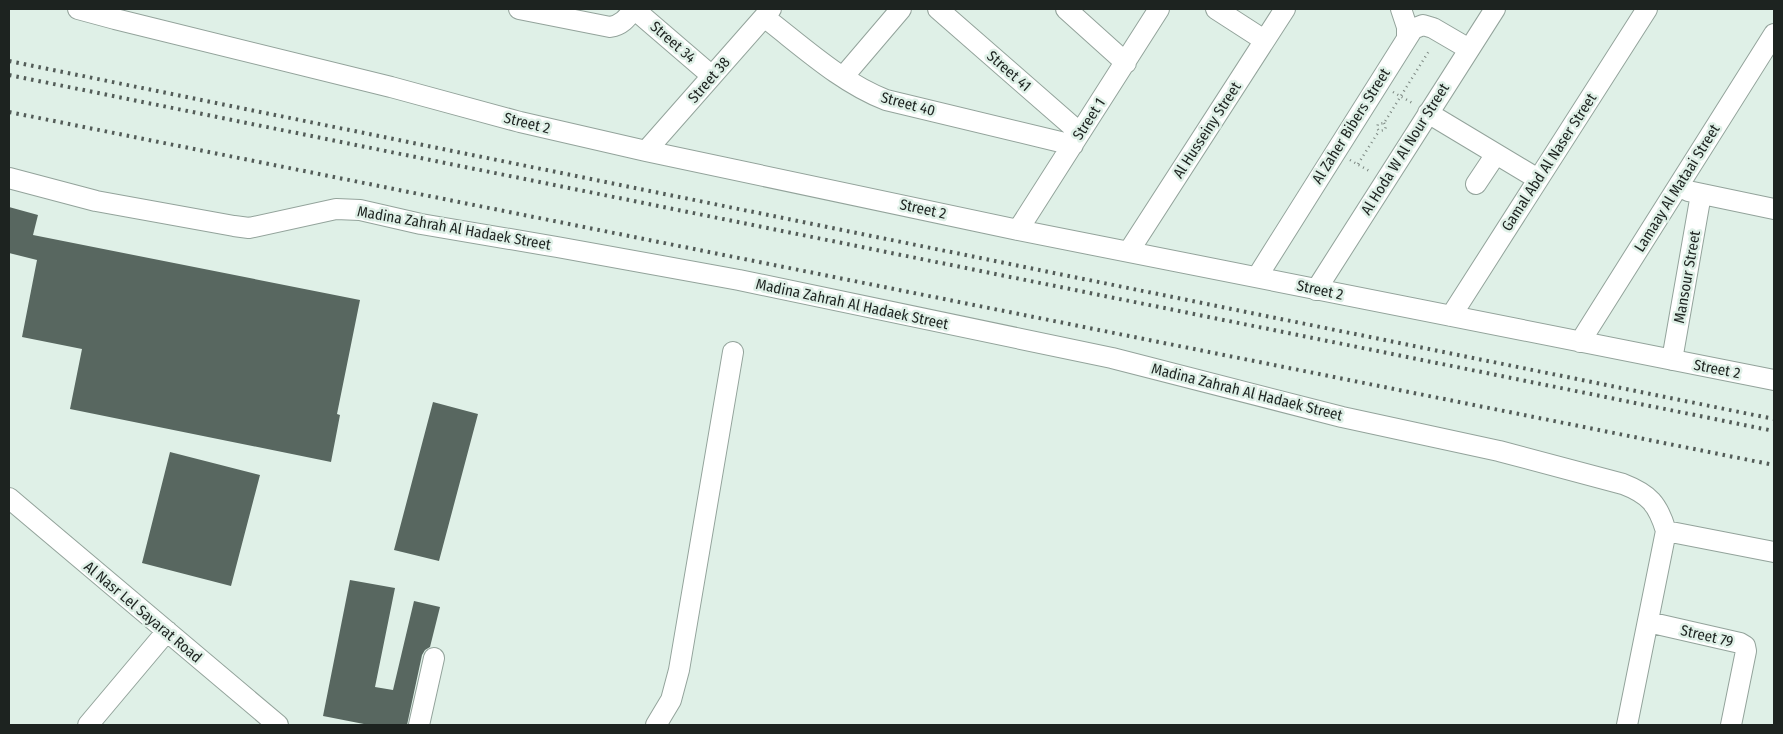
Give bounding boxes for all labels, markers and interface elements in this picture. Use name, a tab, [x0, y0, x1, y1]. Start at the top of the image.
street label: Street 34	[647, 17, 699, 67]
street label: Street 41	[983, 47, 1035, 95]
street label: Street 38	[684, 53, 734, 107]
street label: Al Zaher Bibers Street	[1308, 65, 1394, 187]
street label: Al Husseiny Street	[1169, 78, 1245, 181]
street label: Al Hoda W Al Nour Street	[1357, 80, 1453, 218]
street label: Street 40	[879, 88, 937, 120]
street label: Gamal Abd Al Naser Street	[1498, 90, 1600, 234]
street label: Street 1	[1069, 95, 1109, 143]
street label: Street 2	[502, 109, 552, 138]
street label: Lamaay Al Mataai Street	[1630, 121, 1724, 255]
street label: Street 2	[898, 195, 948, 223]
street label: Madina Zahrah Al Hadaek Street	[356, 202, 552, 254]
street label: Mansour Street	[1670, 229, 1704, 325]
street label: Madina Zahrah Al Hadaek Street	[754, 275, 950, 333]
street label: Street 2	[1295, 276, 1345, 304]
street label: Street 2	[1692, 356, 1742, 382]
street label: Madina Zahrah Al Hadaek Street	[1150, 360, 1344, 424]
street label: Al Nasr Lel Sayarat Road	[80, 557, 206, 667]
street label: Street 79	[1679, 621, 1735, 651]

